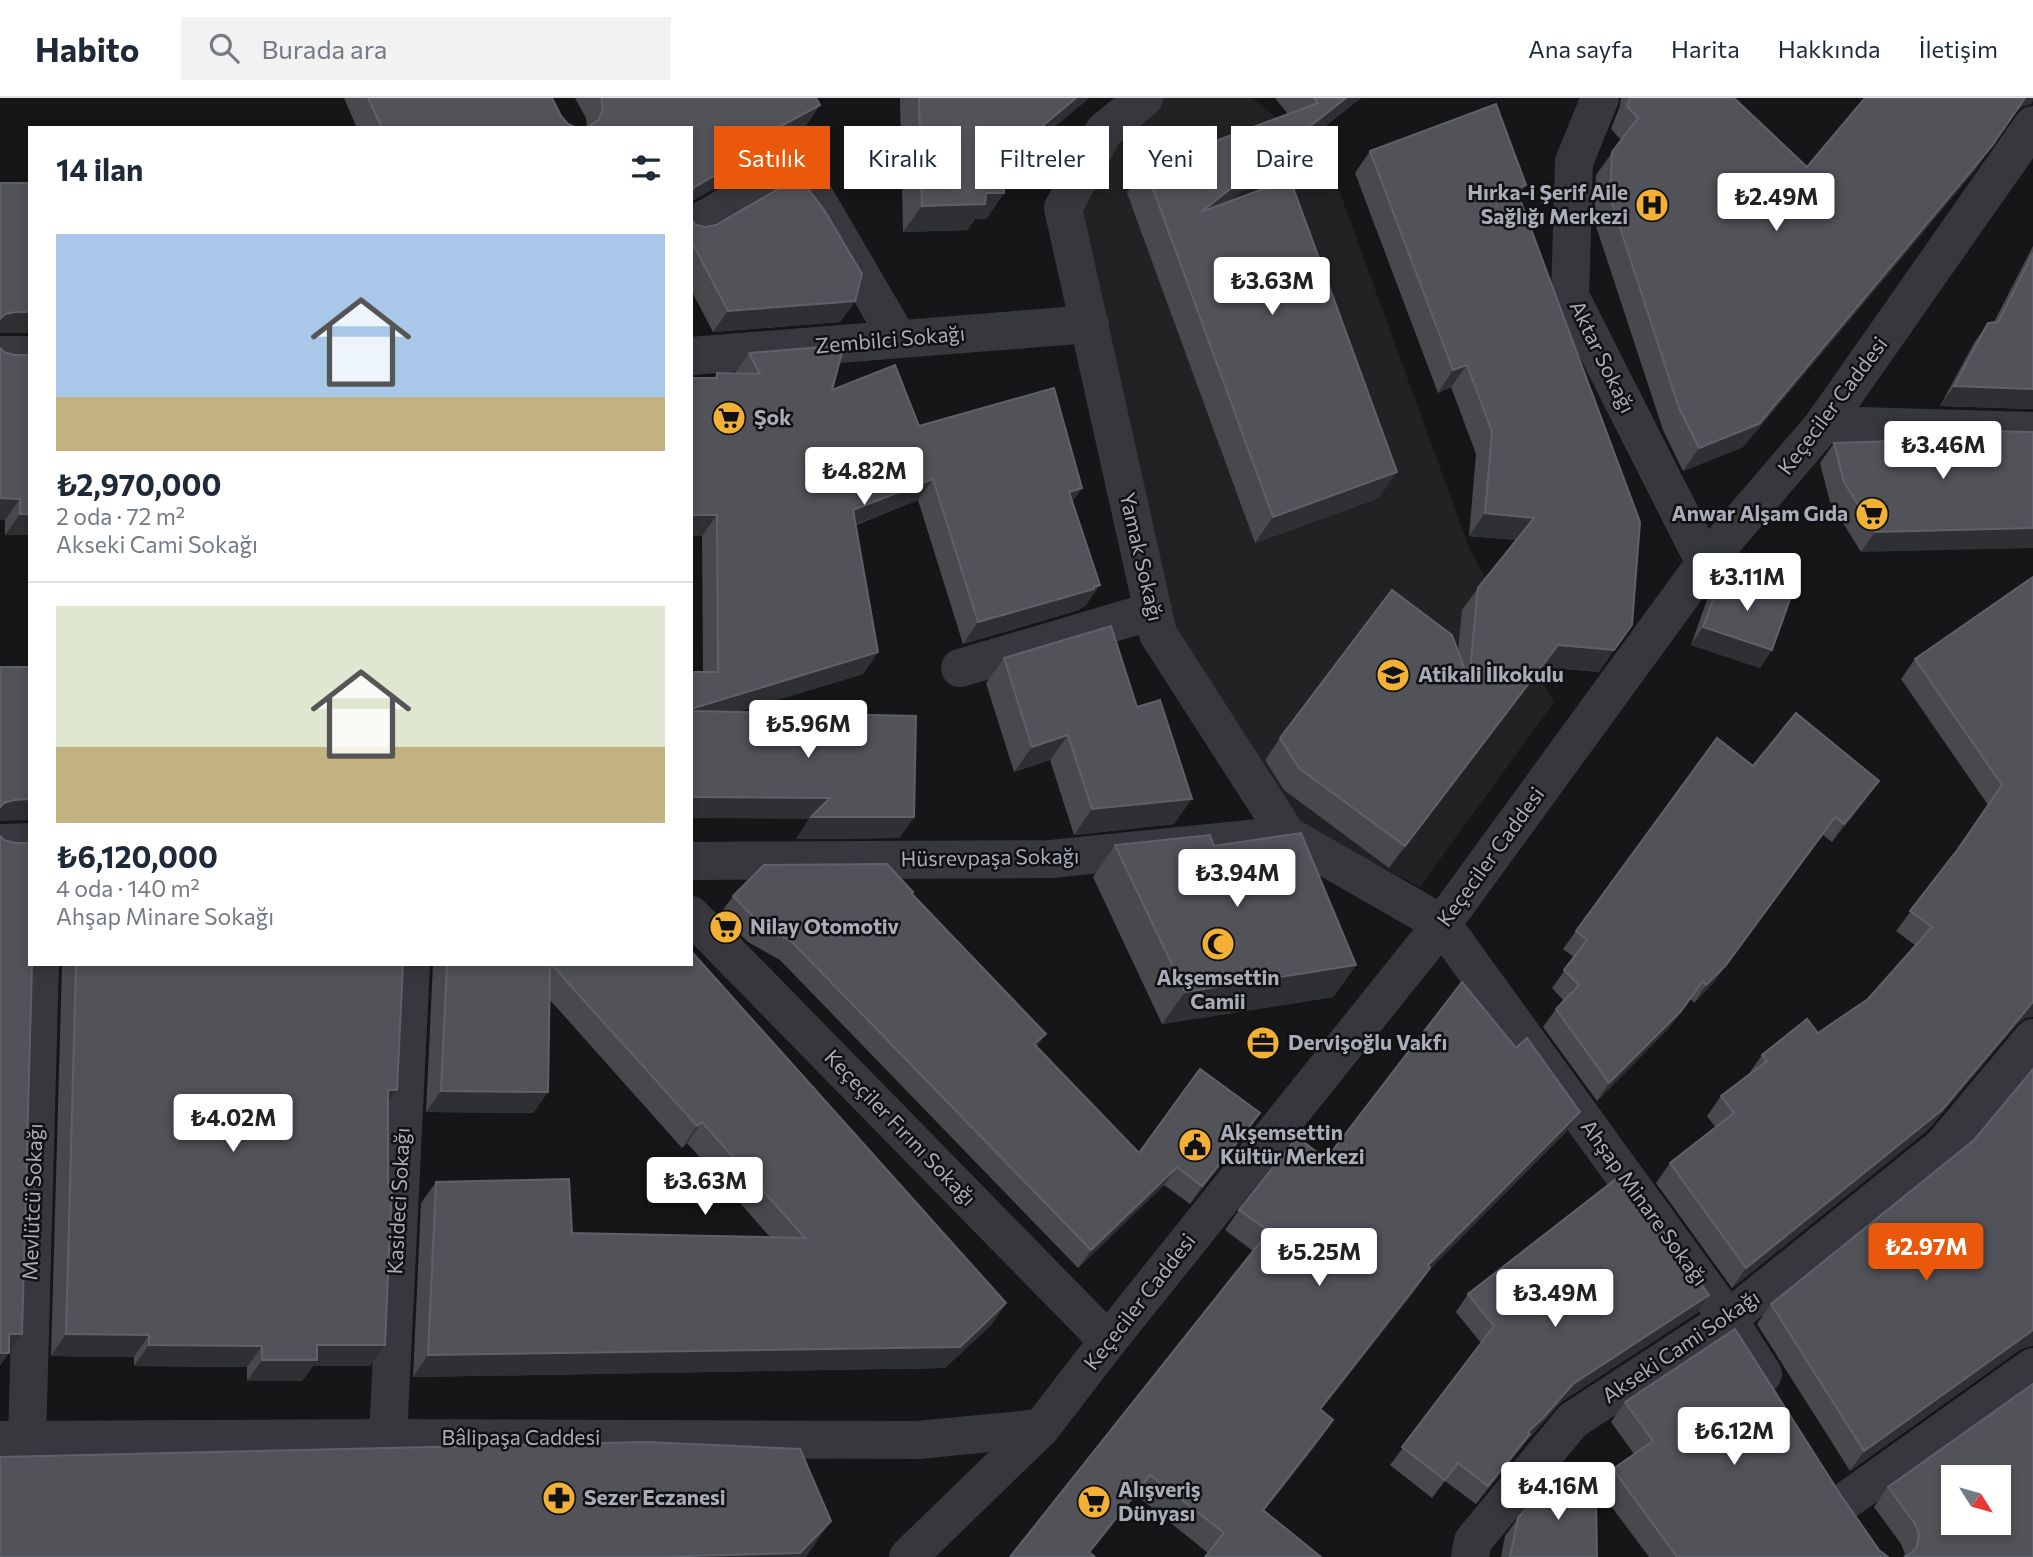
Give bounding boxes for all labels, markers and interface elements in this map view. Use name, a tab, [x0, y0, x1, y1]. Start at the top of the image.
search box	[181, 17, 671, 80]
text: Habito	[35, 28, 139, 69]
icon: search	[205, 29, 243, 67]
text: Burada ara	[261, 33, 387, 64]
text: Ana sayfa	[1528, 34, 1633, 63]
text: Harita	[1671, 34, 1740, 63]
text: Hakkında	[1778, 34, 1881, 63]
text: İletişim	[1919, 34, 1998, 63]
chip: Satılık	[714, 126, 830, 189]
chip: Kiralık	[844, 126, 961, 189]
chip: Filtreler	[975, 126, 1109, 189]
chip: Yeni	[1123, 126, 1217, 189]
chip: Daire	[1231, 126, 1338, 189]
icon: filters	[627, 149, 665, 187]
text: 14 ilan	[56, 150, 143, 187]
pin: ₺2.49M	[1719, 174, 1833, 233]
place label: Hırka-i Şerif Aile Sağlığı Merkezi	[1467, 179, 1628, 228]
text: ₺2.49M	[1733, 182, 1819, 210]
hospital icon: Hırka-i Şerif Aile Sağlığı Merkezi	[1633, 186, 1671, 224]
pin: ₺3.63M	[1215, 258, 1329, 317]
text: ₺3.63M	[1230, 266, 1314, 294]
icon: home	[298, 279, 424, 405]
street label: Aktar Sokağı	[1565, 296, 1641, 417]
street label: Zembilci Sokağı	[814, 319, 966, 358]
street label: Keçeciler Caddesi	[1772, 331, 1892, 479]
supermarket icon: Şok	[710, 399, 748, 437]
place label: Şok	[754, 404, 791, 429]
pin: ₺3.46M	[1886, 422, 2000, 481]
text: ₺3.46M	[1900, 430, 1986, 458]
pin: ₺4.82M	[807, 448, 921, 507]
text: ₺4.82M	[821, 456, 907, 484]
text: ₺2,970,000	[56, 465, 221, 502]
street label: Yamak Sokağı	[1116, 490, 1169, 623]
supermarket icon: Anwar Alşam Gıda	[1853, 495, 1891, 533]
place label: Anwar Alşam Gıda	[1672, 500, 1848, 525]
text: 2 oda · 72 m²	[56, 502, 185, 530]
text: Akseki Cami Sokağı	[56, 530, 258, 558]
pin: ₺3.11M	[1690, 554, 1804, 613]
text: ₺3.11M	[1709, 562, 1785, 590]
icon: home	[298, 651, 424, 777]
school or university icon: Atikali İlkokulu	[1374, 656, 1412, 694]
place label: Atikali İlkokulu	[1418, 661, 1564, 686]
pin: ₺5.96M	[751, 700, 865, 760]
text: ₺5.96M	[765, 709, 851, 737]
street label: Keçeciler Caddesi	[1431, 782, 1549, 931]
text: ₺6,120,000	[56, 837, 218, 874]
street label: Hüsrevpaşa Sokağı	[900, 842, 1079, 871]
pin: ₺3.94M	[1180, 850, 1294, 909]
text: ₺3.94M	[1194, 858, 1280, 886]
text: 4 oda · 140 m²	[56, 874, 200, 902]
text: Ahşap Minare Sokağı	[56, 902, 274, 930]
supermarket icon: Nilay Otomotiv	[707, 908, 745, 946]
place label: Nilay Otomotiv	[750, 913, 900, 938]
mosque icon: Akşemsettin Camii	[1199, 925, 1237, 963]
place label: Akşemsettin Camii	[1157, 964, 1279, 1013]
office icon: Dervişoğlu Vakfı	[1244, 1024, 1282, 1062]
place label: Dervişoğlu Vakfı	[1288, 1029, 1447, 1054]
street label: Keçeçiler Fırını Sokağı	[820, 1044, 982, 1210]
pin: ₺4.02M	[176, 1094, 290, 1154]
text: ₺4.02M	[190, 1103, 276, 1131]
street label: Ahşap Minare Sokağı	[1577, 1114, 1714, 1290]
place label: Akşemsettin Kültür Merkezi	[1220, 1119, 1365, 1168]
street label: Mevlütcü Sokağı	[16, 1123, 47, 1281]
public building icon: Akşemsettin Kültür Merkezi	[1176, 1126, 1214, 1164]
street label: Kasideci Sokağı	[381, 1127, 414, 1275]
pin: ₺3.63M	[648, 1158, 762, 1217]
text: ₺3.63M	[663, 1166, 747, 1194]
pin: ₺2.97M	[1869, 1224, 1983, 1283]
street label: Keçeciler Caddesi	[1078, 1228, 1200, 1374]
pin: ₺5.25M	[1262, 1228, 1376, 1288]
text: ₺2.97M	[1884, 1232, 1968, 1260]
text: ₺5.25M	[1277, 1237, 1361, 1265]
pin: ₺3.49M	[1498, 1270, 1612, 1329]
text: ₺3.49M	[1512, 1278, 1598, 1306]
street label: Akseki Cami Sokağı	[1597, 1284, 1764, 1408]
pin: ₺6.12M	[1677, 1408, 1791, 1467]
text: ₺6.12M	[1694, 1416, 1774, 1444]
street label: Bâlipaşa Caddesi	[442, 1424, 600, 1449]
pin: ₺4.16M	[1501, 1462, 1615, 1522]
north arrow	[1941, 1465, 2011, 1535]
map controls	[1941, 1465, 2011, 1535]
text: ₺4.16M	[1517, 1471, 1599, 1499]
place label: Alışveriş Dünyası	[1118, 1476, 1201, 1525]
pharmacy icon: Sezer Eczanesi	[540, 1479, 578, 1517]
supermarket icon: Alışveriş Dünyası	[1075, 1483, 1113, 1521]
place label: Sezer Eczanesi	[584, 1484, 726, 1509]

